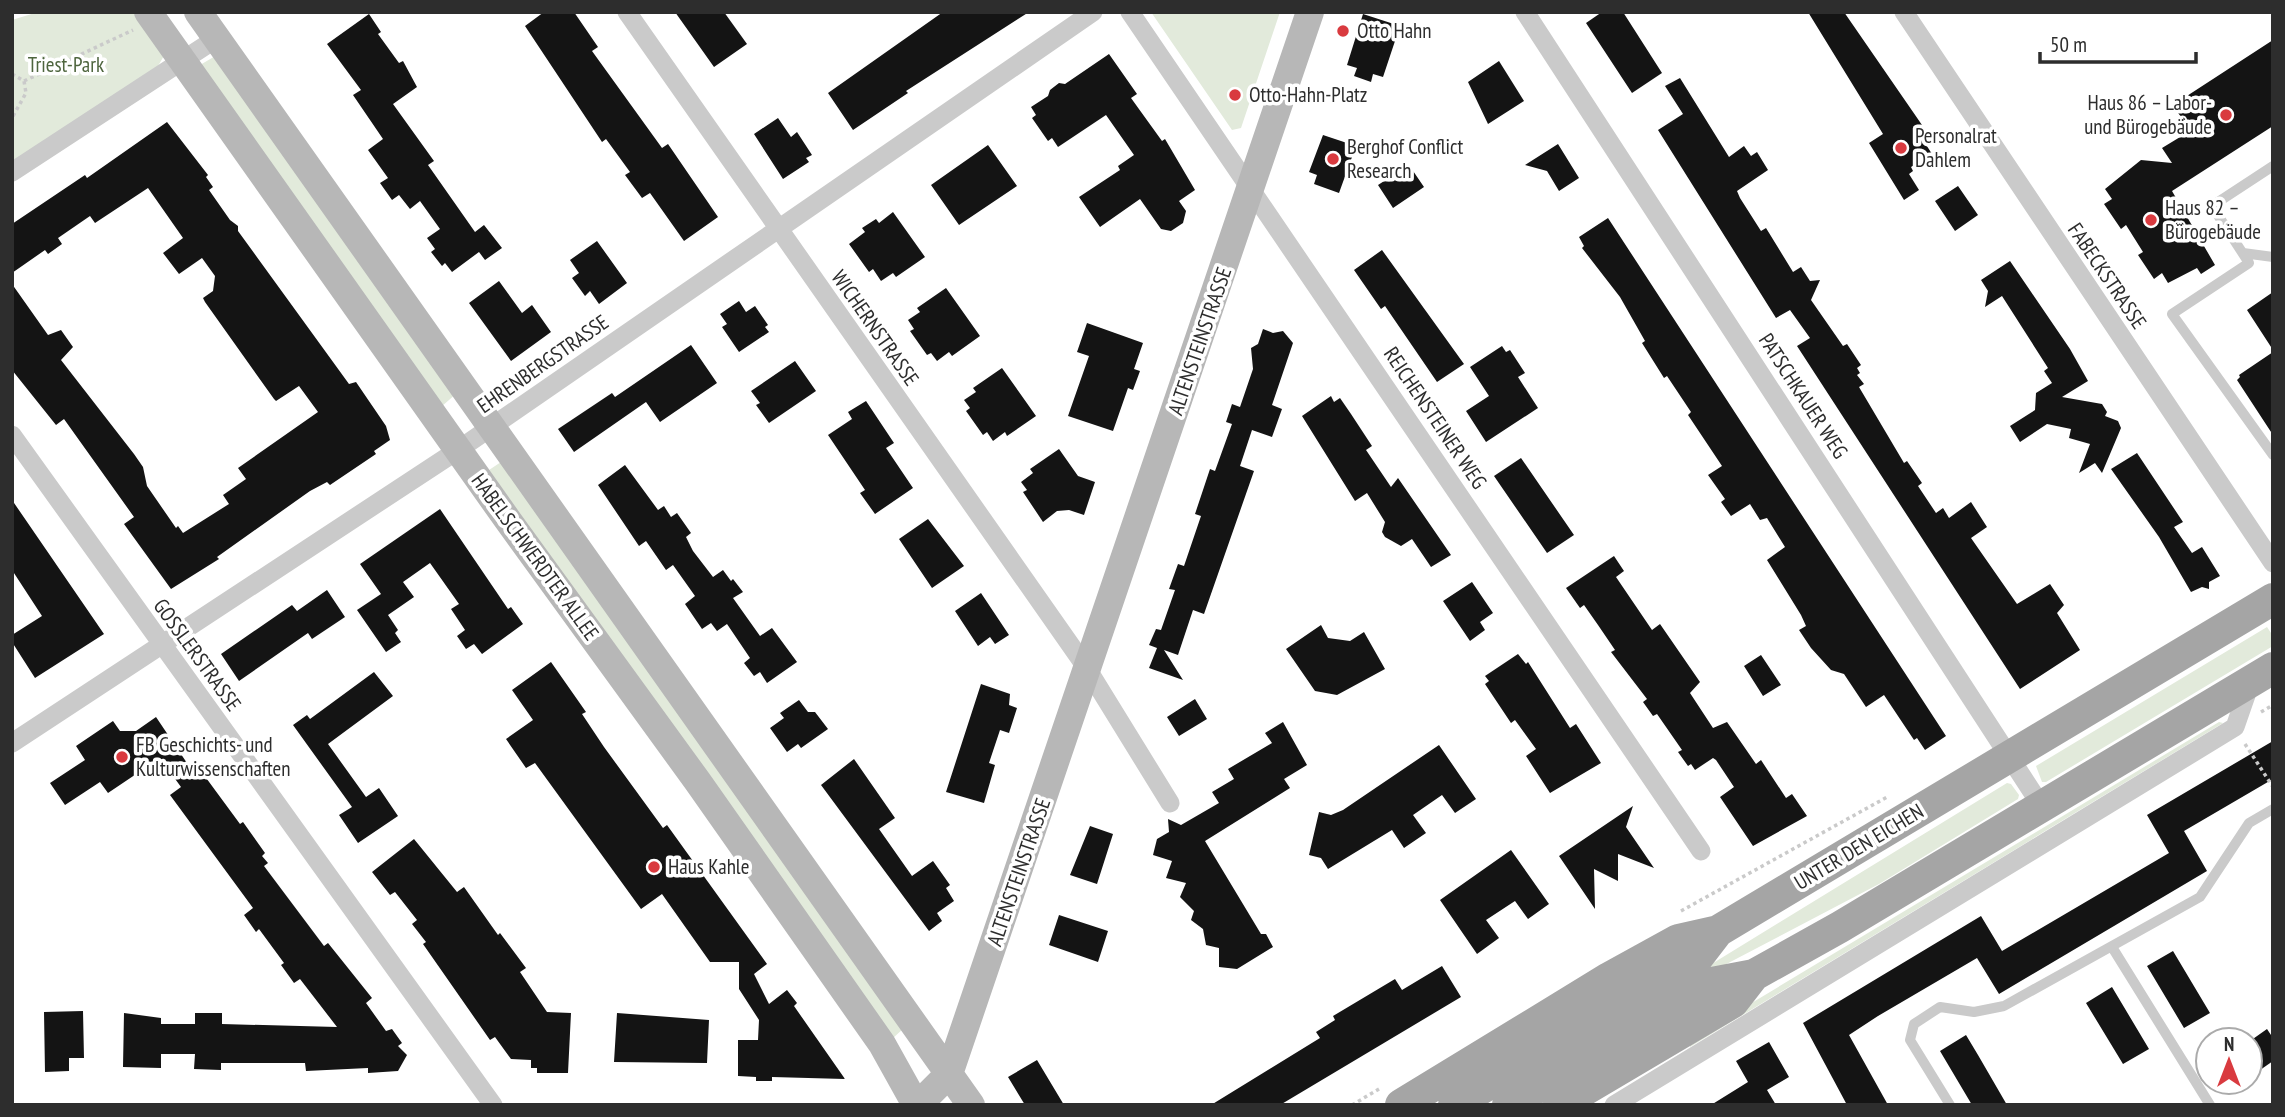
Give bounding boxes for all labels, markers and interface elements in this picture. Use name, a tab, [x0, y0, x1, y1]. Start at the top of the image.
place label: Otto Hahn	[1357, 17, 1432, 44]
scale bar	[2040, 21, 2196, 65]
marker: Otto Hahn	[1335, 23, 1351, 39]
text: 50 m	[2050, 31, 2087, 58]
park label: Triest-Park	[28, 51, 104, 78]
place label: Otto-Hahn-Platz	[1249, 81, 1367, 108]
marker: Otto-Hahn-Platz	[1227, 87, 1243, 103]
place label: Haus 86 – Labor- und Bürogebäude	[2084, 89, 2212, 140]
marker: Haus 86 – Labor- und Bürogebäude	[2218, 107, 2234, 123]
place label: Personalrat Dahlem	[1915, 122, 1997, 173]
place label: Berghof Conflict Research	[1347, 133, 1464, 184]
marker: Personalrat Dahlem	[1893, 140, 1909, 156]
marker: Berghof Conflict Research	[1325, 151, 1341, 167]
place label: Haus 82 – Bürogebäude	[2165, 194, 2261, 245]
marker: Haus 82 – Bürogebäude	[2143, 212, 2159, 228]
street label: FABECKSTRASSE	[2062, 217, 2153, 334]
street label: ALTENSTEINSTRASSE	[1162, 263, 1237, 418]
street label: WICHERNSTRASSE	[826, 265, 925, 391]
street label: EHRENBERGSTRASSE	[472, 308, 614, 419]
street label: PATSCHKAUER WEG	[1753, 328, 1854, 463]
street label: REICHENSTEINER WEG	[1378, 342, 1493, 494]
street label: HABELSCHWERDTER ALLEE	[466, 468, 605, 645]
street label: GOSSLERSTRASSE	[148, 593, 247, 716]
place label: FB Geschichts- und Kulturwissenschaften	[136, 731, 290, 782]
marker: FB Geschichts- und Kulturwissenschaften	[114, 749, 130, 765]
street label: ALTENSTEINSTRASSE	[981, 794, 1056, 949]
street label: UNTER DEN EICHEN	[1789, 797, 1928, 896]
place label: Haus Kahle	[668, 853, 749, 880]
marker: Haus Kahle	[646, 859, 662, 875]
north arrow	[2194, 1026, 2264, 1096]
text: N	[2224, 1032, 2234, 1056]

